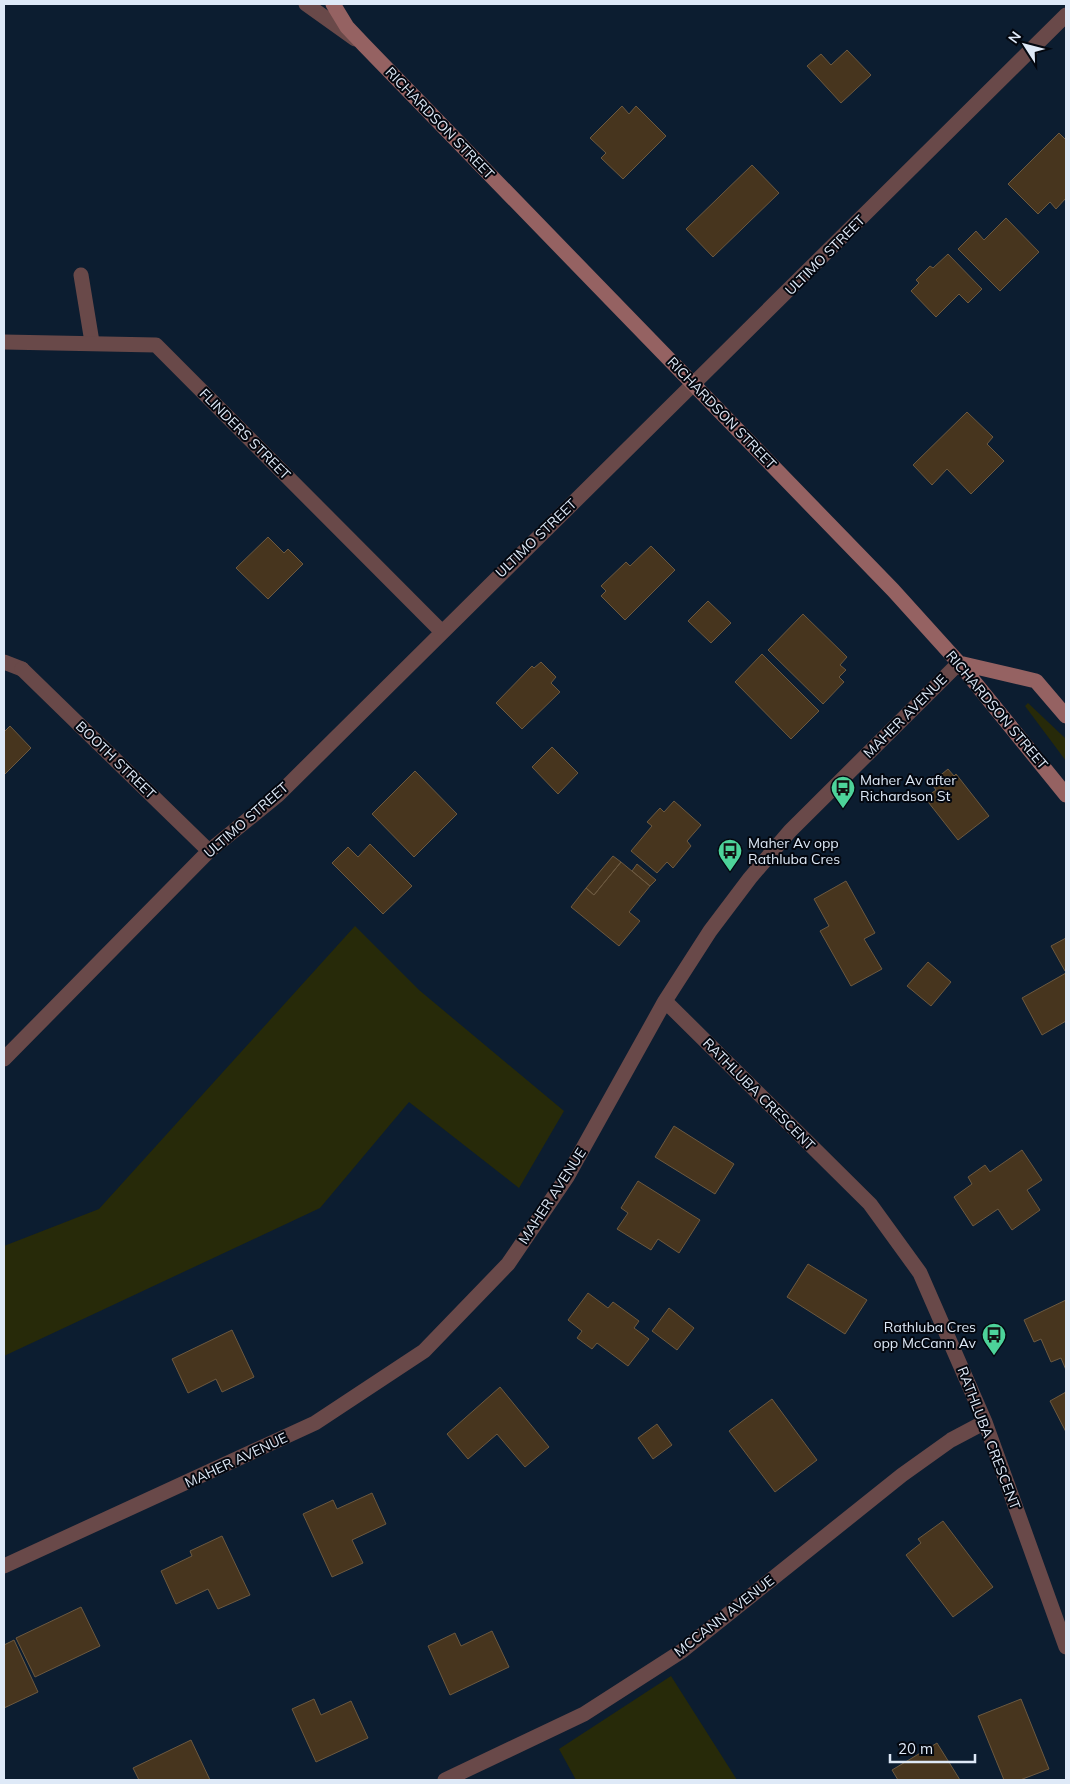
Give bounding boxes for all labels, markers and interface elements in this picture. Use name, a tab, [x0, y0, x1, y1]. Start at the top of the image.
north arrow	[1000, 20, 1050, 70]
text: N	[1004, 28, 1025, 47]
street label: RICHARDSON STREET	[382, 63, 499, 183]
street label: ULTIMO STREET	[781, 211, 869, 299]
street label: RICHARDSON STREET	[664, 353, 781, 473]
street label: FLINDERS STREET	[196, 385, 295, 484]
street label: ULTIMO STREET	[492, 494, 581, 581]
street label: RICHARDSON STREET	[942, 647, 1052, 773]
street label: MAHER AVENUE	[859, 670, 951, 762]
street label: BOOTH STREET	[72, 717, 160, 803]
place label: Maher Av after Richardson St	[860, 771, 957, 805]
bus stop icon: Maher Av after Richardson St	[830, 775, 856, 809]
street label: ULTIMO STREET	[200, 778, 292, 862]
place label: Maher Av opp Rathluba Cres	[748, 834, 840, 868]
bus stop icon: Maher Av opp Rathluba Cres	[717, 838, 743, 872]
street label: RATHLUBA CRESCENT	[699, 1034, 819, 1154]
street label: MAHER AVENUE	[514, 1145, 590, 1247]
place label: Rathluba Cres opp McCann Av	[873, 1318, 977, 1352]
bus stop icon: Rathluba Cres opp McCann Av	[981, 1322, 1007, 1356]
street label: RATHLUBA CRESCENT	[953, 1364, 1025, 1512]
street label: MAHER AVENUE	[182, 1428, 290, 1492]
street label: MCCANN AVENUE	[670, 1571, 778, 1661]
scale bar	[890, 1732, 975, 1764]
text: 20 m	[898, 1739, 933, 1758]

